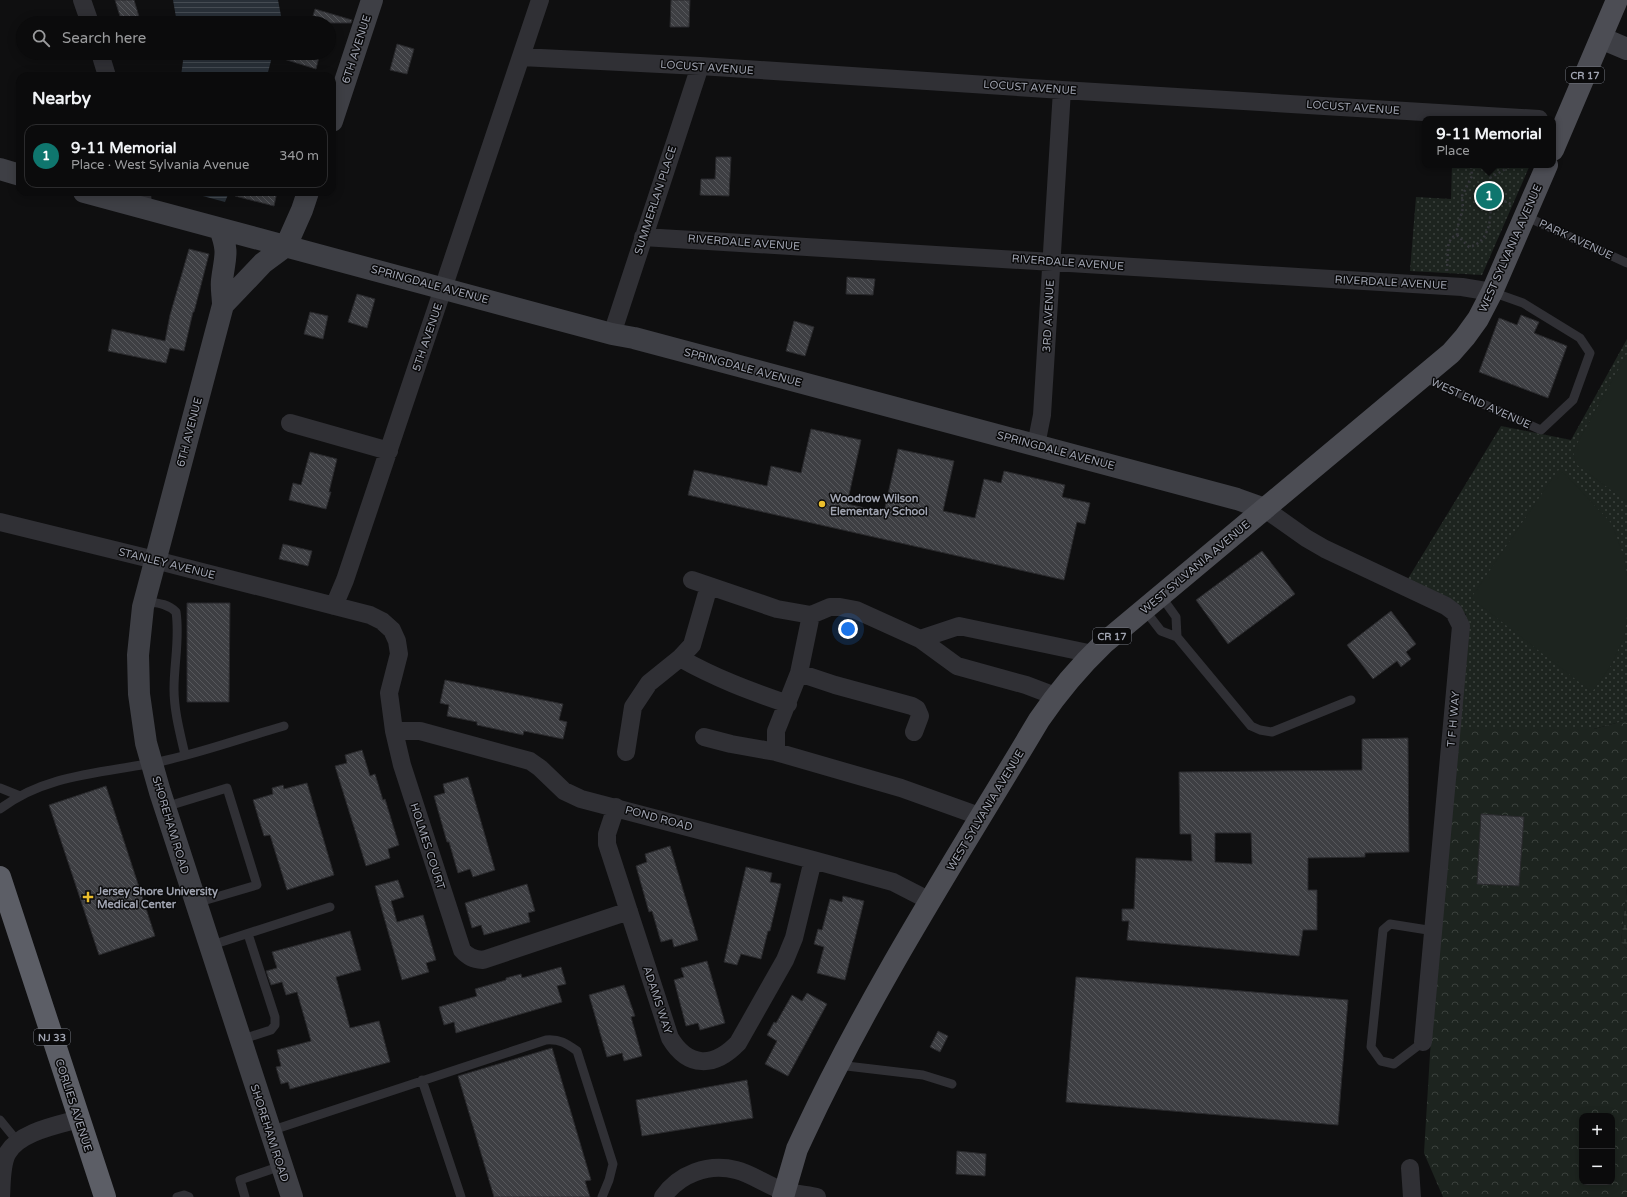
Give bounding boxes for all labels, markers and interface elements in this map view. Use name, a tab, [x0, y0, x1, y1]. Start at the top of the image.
street label: 6TH AVENUE	[339, 13, 374, 85]
search box	[16, 16, 336, 60]
icon: search	[30, 27, 52, 49]
text: Search here	[62, 29, 146, 47]
street label: LOCUST AVENUE	[660, 58, 754, 77]
road number: CR 17	[1566, 67, 1604, 83]
street label: LOCUST AVENUE	[983, 78, 1077, 97]
text: Nearby	[32, 88, 91, 109]
street label: LOCUST AVENUE	[1306, 98, 1400, 117]
popup	[1422, 116, 1556, 168]
text: 9-11 Memorial	[1436, 125, 1542, 143]
text: 9-11 Memorial	[71, 139, 177, 157]
text: Place	[1436, 143, 1470, 159]
street label: SUMMERLAN PLACE	[632, 144, 679, 256]
text: 1	[42, 148, 50, 164]
text: 340 m	[279, 148, 319, 164]
text: Place · West Sylvania Avenue	[71, 157, 249, 173]
pin: 1	[1476, 181, 1502, 211]
street label: WEST SYLVANIA AVENUE	[1476, 182, 1545, 314]
street label: PARK AVENUE	[1537, 217, 1615, 262]
street label: RIVERDALE AVENUE	[687, 232, 801, 253]
street label: RIVERDALE AVENUE	[1011, 252, 1125, 273]
street label: SPRINGDALE AVENUE	[370, 262, 490, 306]
street label: RIVERDALE AVENUE	[1334, 273, 1448, 292]
street label: 3RD AVENUE	[1040, 280, 1057, 353]
street label: 5TH AVENUE	[410, 301, 445, 373]
street label: SPRINGDALE AVENUE	[683, 345, 803, 389]
street label: WEST END AVENUE	[1429, 376, 1533, 431]
street label: 6TH AVENUE	[174, 396, 205, 468]
street label: SPRINGDALE AVENUE	[996, 428, 1116, 472]
place label: Woodrow Wilson Elementary School	[830, 492, 928, 519]
marker: Woodrow Wilson Elementary School	[817, 499, 827, 509]
street label: WEST SYLVANIA AVENUE	[1138, 518, 1253, 617]
street label: STANLEY AVENUE	[117, 545, 217, 582]
your location	[838, 619, 858, 639]
road number: CR 17	[1093, 628, 1131, 644]
street label: T F H WAY	[1445, 691, 1462, 747]
street label: WEST SYLVANIA AVENUE	[944, 748, 1027, 873]
street label: SHOREHAM ROAD	[149, 775, 192, 876]
street label: HOLMES COURT	[407, 801, 448, 891]
street label: POND ROAD	[624, 803, 694, 834]
place label: Jersey Shore University Medical Center	[96, 885, 218, 911]
marker: Jersey Shore University Medical Center	[82, 891, 94, 903]
street label: ADAMS WAY	[640, 965, 675, 1036]
road number: NJ 33	[34, 1029, 70, 1045]
street label: CORLIES AVENUE	[52, 1057, 95, 1153]
street label: SHOREHAM ROAD	[248, 1083, 291, 1184]
map controls	[1579, 1113, 1615, 1185]
button: +	[1579, 1113, 1615, 1149]
button: −	[1579, 1149, 1615, 1185]

